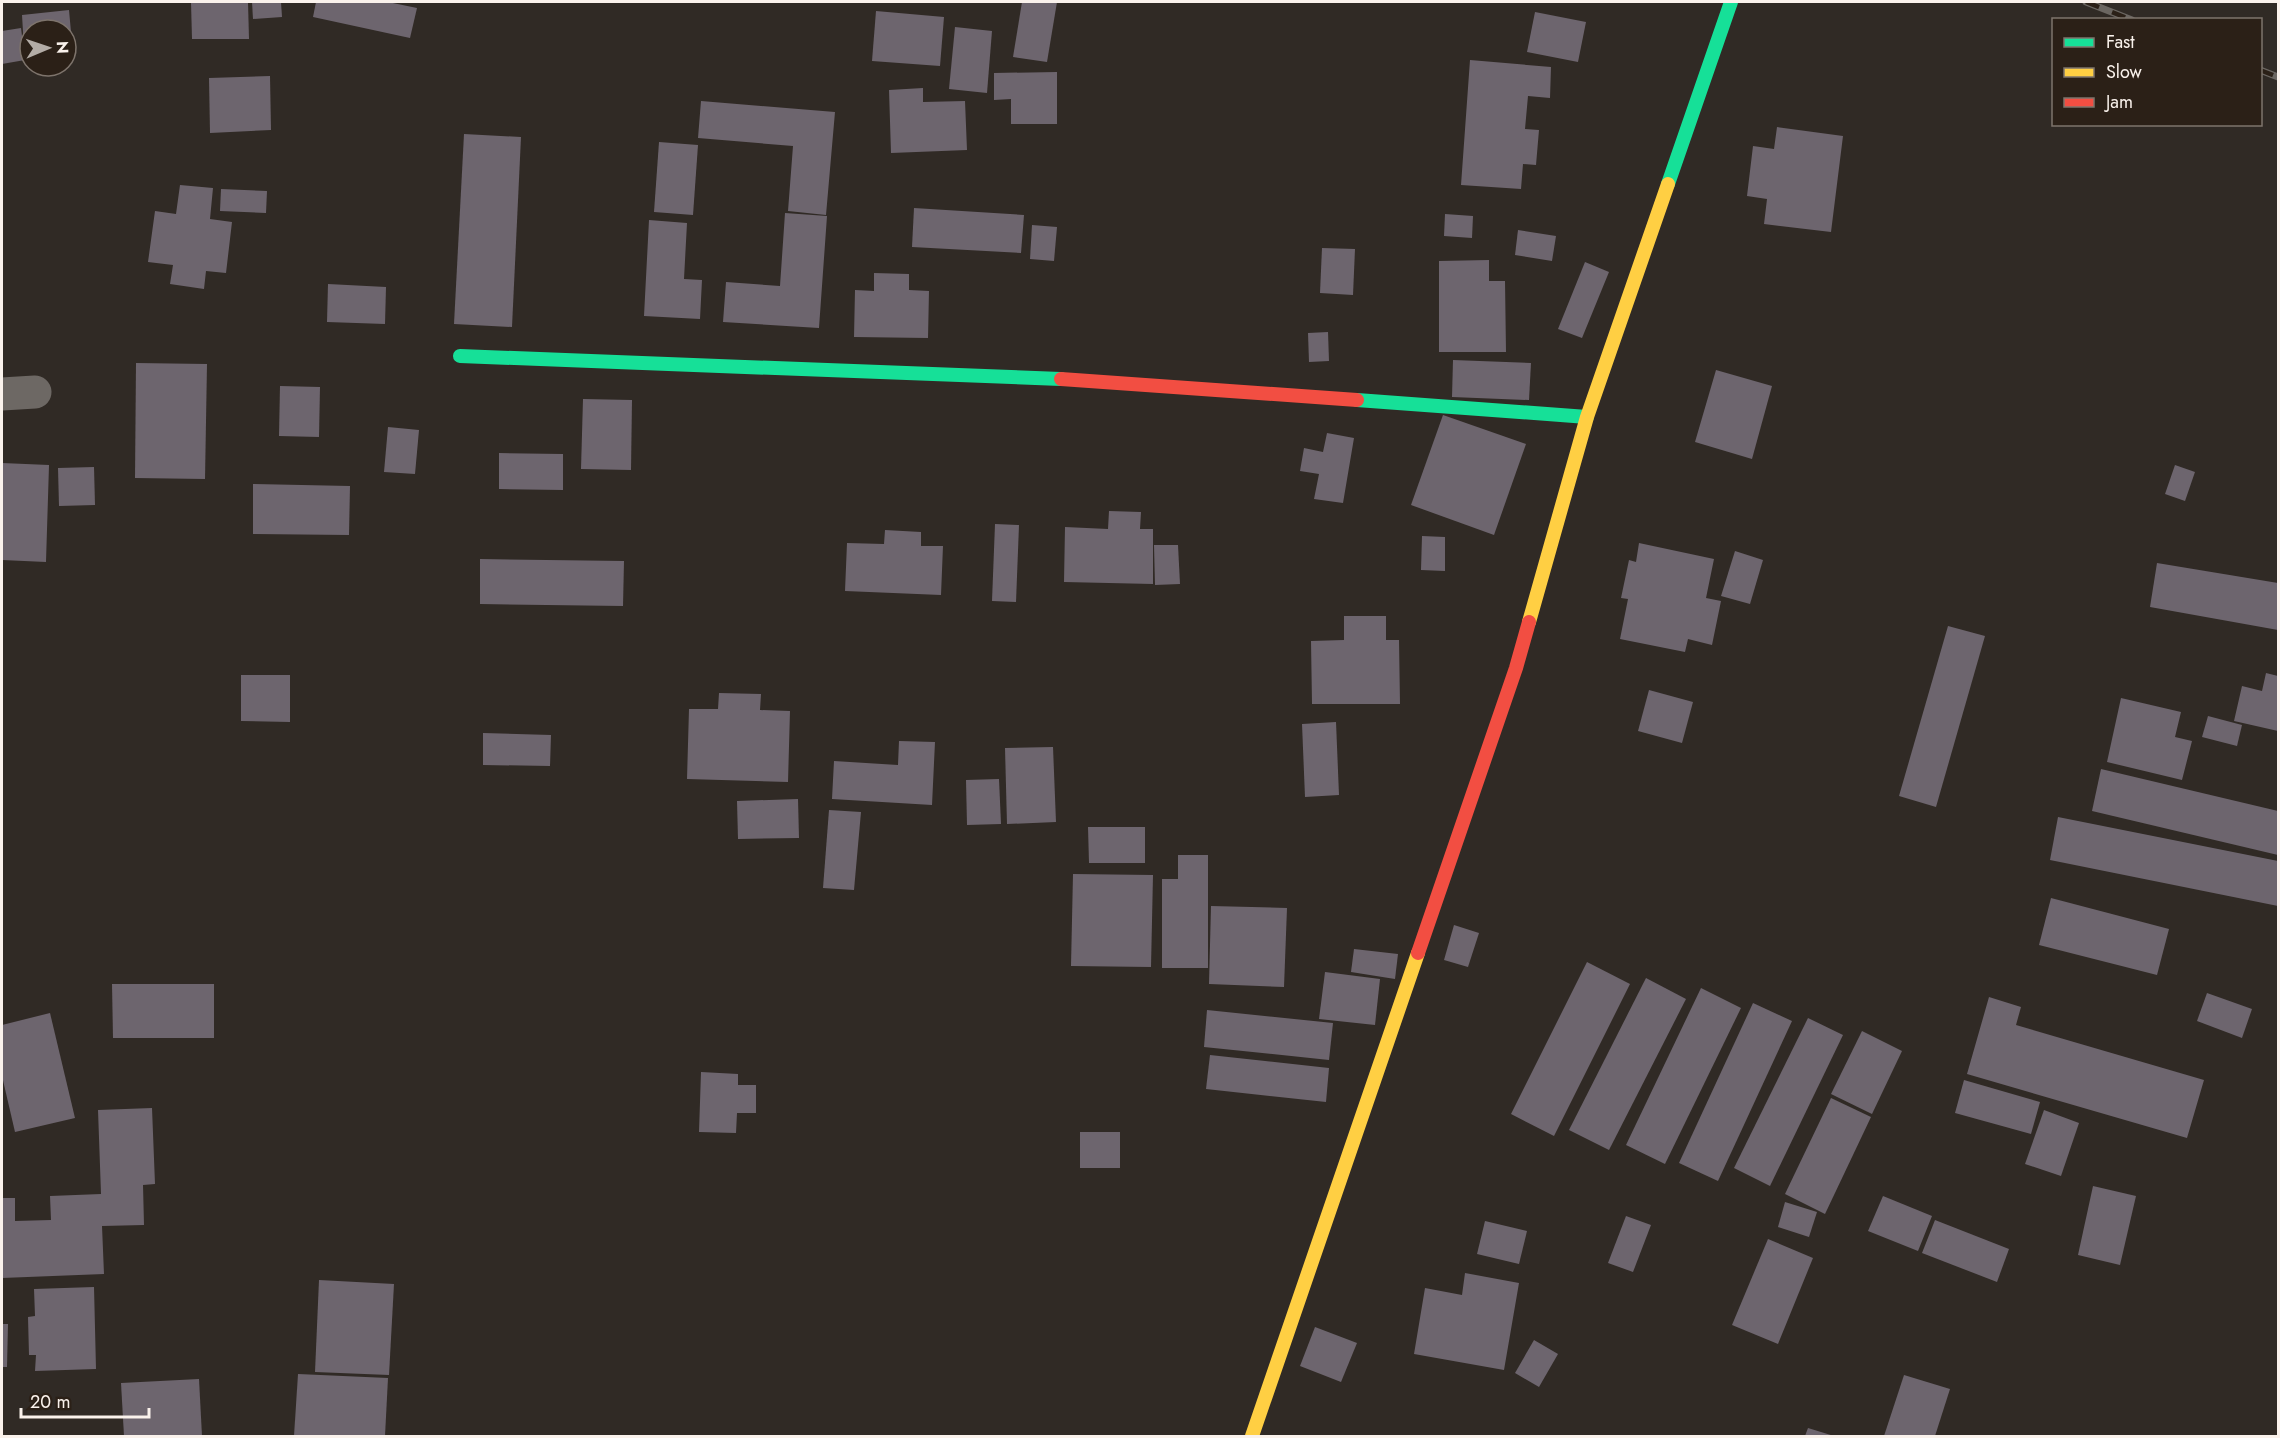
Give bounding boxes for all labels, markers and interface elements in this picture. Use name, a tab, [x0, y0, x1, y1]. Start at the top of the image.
north arrow	[18, 18, 78, 78]
legend	[2052, 18, 2262, 126]
text: Fast	[2106, 29, 2135, 55]
text: N	[51, 41, 74, 54]
text: Slow	[2106, 59, 2143, 85]
text: Jam	[2104, 89, 2133, 115]
scale bar	[21, 1381, 148, 1419]
text: 20 m	[30, 1389, 70, 1415]

